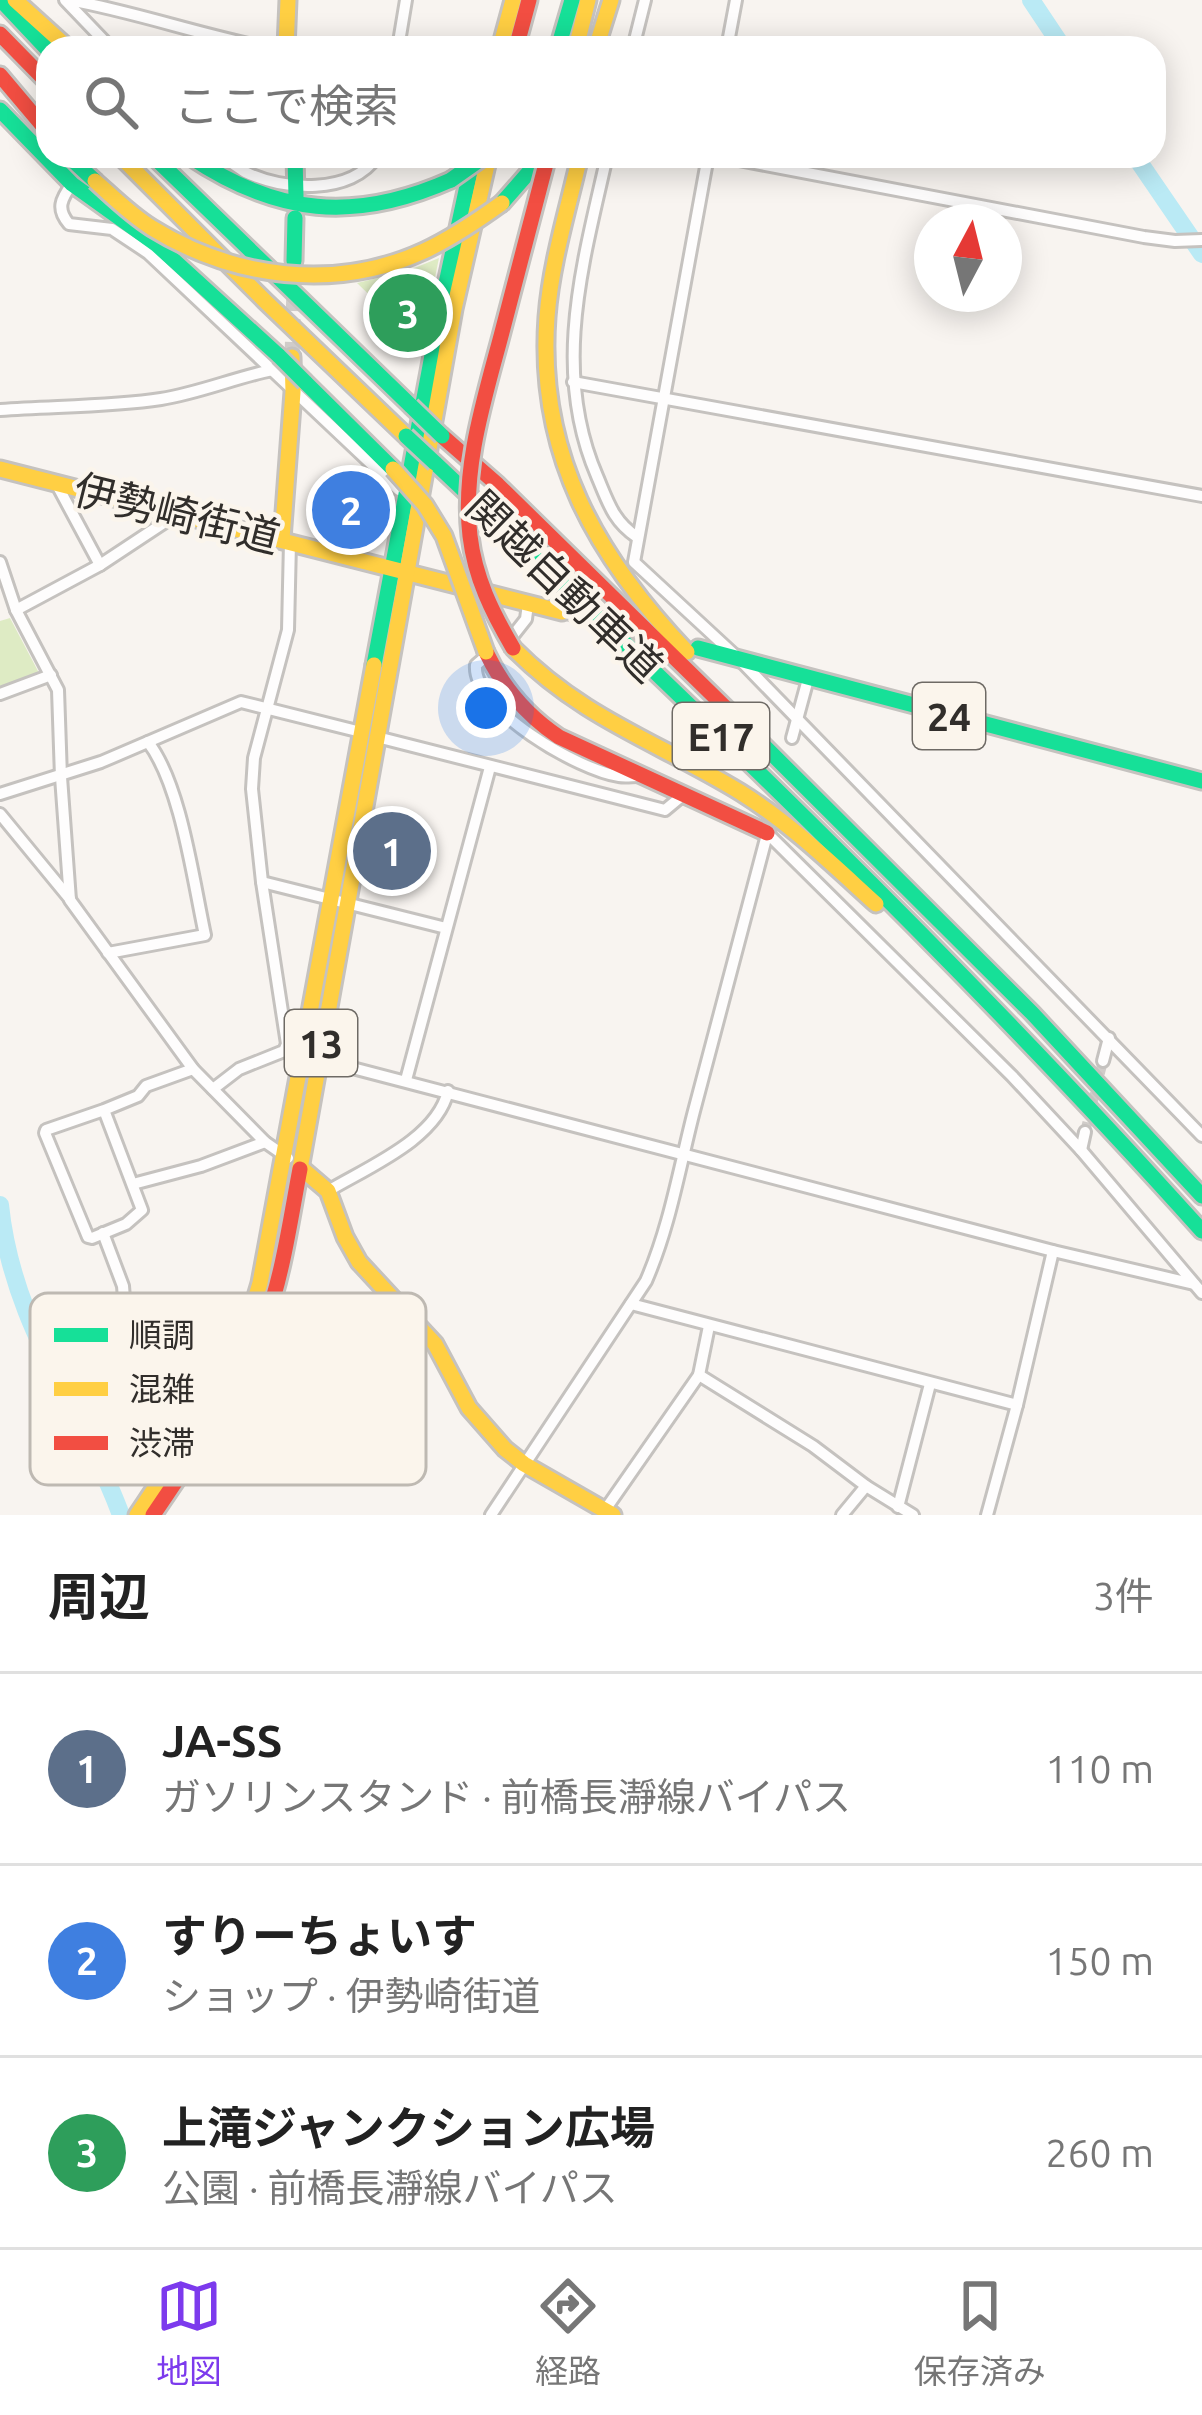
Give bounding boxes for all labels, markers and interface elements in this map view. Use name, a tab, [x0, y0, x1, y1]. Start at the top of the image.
search box	[36, 36, 1166, 168]
icon: search	[78, 69, 144, 135]
text: ここで検索	[174, 80, 399, 131]
north arrow	[914, 204, 1022, 312]
pin: 3	[369, 268, 447, 358]
street label: 伊勢崎街道	[69, 465, 285, 561]
pin: 2	[312, 465, 390, 555]
street label: 関越自動車道	[458, 482, 672, 690]
your location	[456, 678, 516, 738]
road number: 24	[913, 683, 985, 749]
road number: E17	[673, 703, 769, 769]
pin: 1	[353, 806, 431, 896]
road number: 13	[285, 1010, 357, 1076]
legend	[30, 1293, 426, 1485]
text: 順調	[129, 1316, 195, 1353]
text: 混雑	[129, 1370, 195, 1407]
text: 渋滞	[129, 1424, 195, 1461]
text: 周辺	[48, 1567, 150, 1625]
text: 3件	[1093, 1574, 1154, 1617]
text: JA-SS	[162, 1715, 282, 1766]
text: 1	[76, 1747, 98, 1790]
text: 110 m	[1045, 1747, 1154, 1790]
text: ガソリンスタンド · 前橋長瀞線バイパス	[162, 1775, 851, 1818]
text: すりーちょいす	[162, 1910, 477, 1961]
text: 2	[76, 1939, 98, 1982]
text: 150 m	[1045, 1939, 1154, 1982]
text: ショップ · 伊勢崎街道	[162, 1974, 540, 2017]
text: 上滝ジャンクション広場	[162, 2102, 655, 2153]
text: 3	[76, 2131, 98, 2174]
text: 260 m	[1045, 2131, 1154, 2174]
text: 公園 · 前橋長瀞線バイパス	[162, 2166, 618, 2209]
tab: 地図	[156, 2273, 222, 2393]
tab: 経路	[535, 2273, 601, 2393]
tab: 保存済み	[914, 2273, 1046, 2393]

